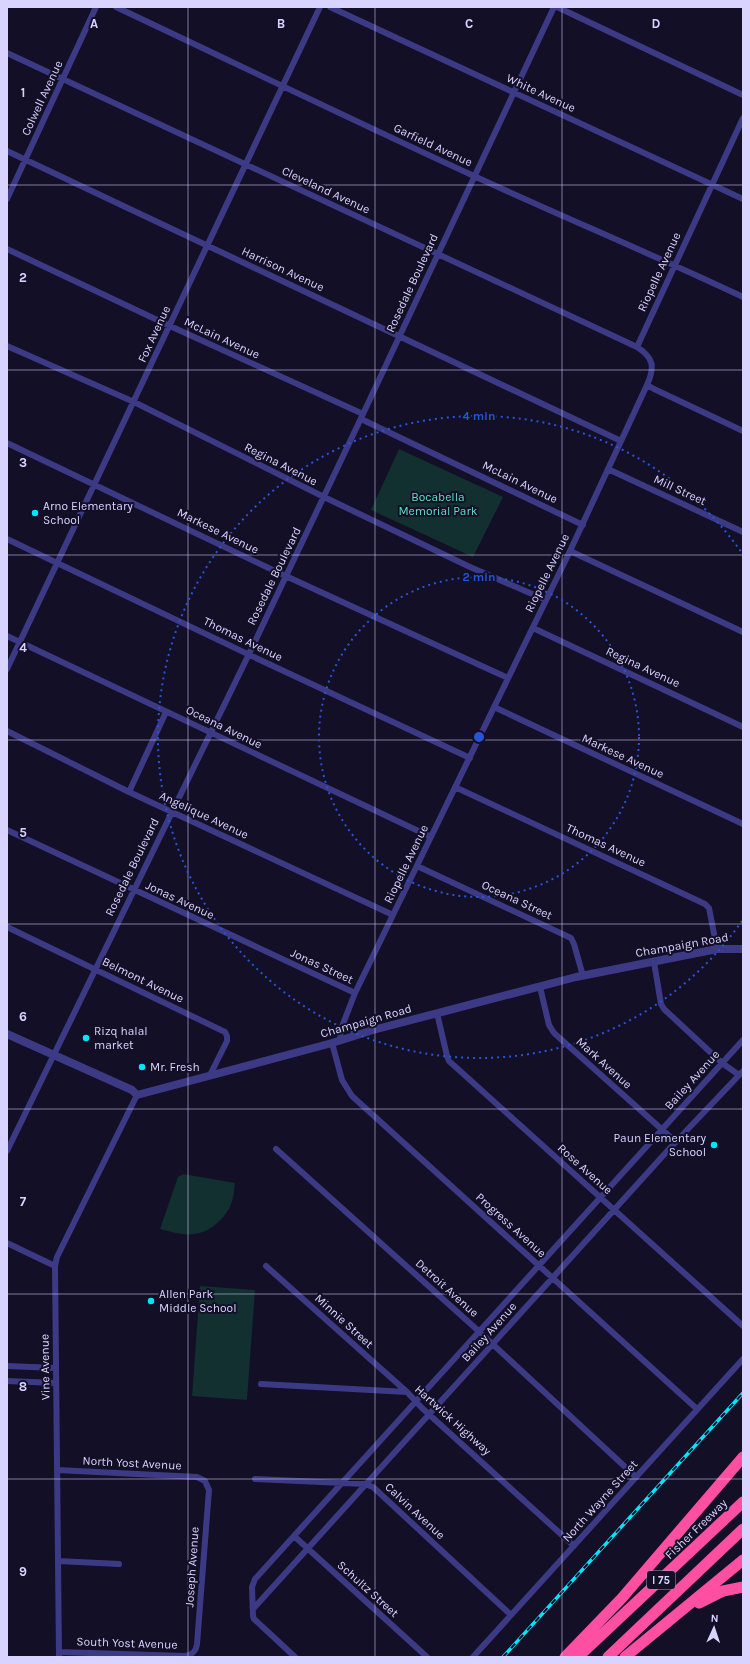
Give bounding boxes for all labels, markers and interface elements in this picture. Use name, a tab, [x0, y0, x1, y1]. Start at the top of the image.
text: A	[90, 16, 98, 31]
text: B	[277, 16, 285, 31]
text: C	[465, 16, 473, 31]
text: D	[652, 16, 661, 31]
street label: Colwell Avenue	[18, 58, 66, 138]
street label: White Avenue	[504, 71, 578, 115]
text: 1	[21, 85, 25, 100]
street label: Garfield Avenue	[391, 121, 475, 169]
street label: Cleveland Avenue	[280, 163, 372, 217]
street label: Riopelle Avenue	[635, 230, 683, 314]
street label: Rosedale Boulevard	[383, 231, 441, 335]
street label: Harrison Avenue	[240, 244, 326, 294]
text: 2	[19, 270, 27, 285]
street label: Fox Avenue	[135, 303, 173, 365]
street label: McLain Avenue	[182, 314, 262, 362]
text: 4 min	[463, 409, 495, 423]
street label: Regina Avenue	[242, 440, 320, 488]
text: 3	[19, 455, 27, 470]
street label: McLain Avenue	[480, 458, 560, 506]
street label: Mill Street	[652, 472, 709, 508]
park label: Bocabella Memorial Park	[398, 490, 478, 518]
place label: Arno Elementary School	[43, 499, 133, 527]
street label: Markese Avenue	[175, 505, 261, 557]
marker: Arno Elementary School	[30, 508, 40, 518]
street label: Rosedale Boulevard	[244, 525, 304, 627]
street label: Riopelle Avenue	[522, 531, 572, 615]
text: 2 min	[462, 570, 496, 584]
street label: Thomas Avenue	[201, 614, 285, 664]
text: 4	[19, 640, 27, 655]
street label: Regina Avenue	[604, 644, 682, 690]
street label: Oceana Avenue	[184, 703, 264, 751]
centre of rings	[472, 730, 486, 744]
street label: Markese Avenue	[580, 731, 666, 781]
street label: Angelique Avenue	[157, 788, 251, 842]
street label: Rosedale Boulevard	[102, 816, 162, 918]
street label: Thomas Avenue	[564, 820, 648, 870]
street label: Riopelle Avenue	[381, 822, 431, 906]
text: 5	[19, 825, 27, 840]
street label: Jonas Avenue	[144, 878, 216, 922]
street label: Oceana Street	[479, 878, 555, 923]
street label: Champaign Road	[634, 930, 730, 960]
street label: Jonas Street	[289, 945, 356, 987]
street label: Belmont Avenue	[100, 954, 186, 1006]
street label: Champaign Road	[319, 1001, 413, 1041]
text: 6	[19, 1009, 27, 1024]
place label: Rizq halal market	[94, 1024, 148, 1052]
marker: Rizq halal market	[81, 1033, 91, 1043]
street label: Mark Avenue	[573, 1034, 635, 1092]
street label: Bailey Avenue	[662, 1047, 722, 1113]
place label: Mr. Fresh	[150, 1060, 200, 1074]
marker: Mr. Fresh	[137, 1062, 147, 1072]
place label: Paun Elementary School	[613, 1131, 706, 1159]
marker: Paun Elementary School	[709, 1140, 719, 1150]
street label: Rose Avenue	[555, 1141, 615, 1197]
street label: Progress Avenue	[473, 1190, 549, 1260]
text: 7	[20, 1194, 27, 1209]
street label: Detroit Avenue	[413, 1256, 481, 1320]
place label: Allen Park Middle School	[159, 1287, 237, 1315]
street label: Minnie Street	[312, 1291, 376, 1351]
marker: Allen Park Middle School	[146, 1296, 156, 1306]
street label: Bailey Avenue	[459, 1299, 519, 1365]
street label: Vine Avenue	[37, 1334, 53, 1400]
text: 8	[19, 1379, 27, 1394]
street label: Hartwick Highway	[412, 1382, 494, 1458]
street label: North Yost Avenue	[82, 1453, 182, 1473]
street label: North Wayne Street	[560, 1457, 641, 1545]
street label: Calvin Avenue	[382, 1480, 448, 1542]
street label: Fisher Freeway	[662, 1496, 730, 1562]
street label: Joseph Avenue	[182, 1526, 202, 1608]
street label: Schultz Street	[335, 1558, 402, 1620]
text: 9	[19, 1564, 27, 1579]
road number: I 75	[647, 1571, 675, 1589]
north arrow	[694, 1608, 734, 1648]
text: N	[710, 1612, 719, 1625]
street label: South Yost Avenue	[76, 1634, 178, 1652]

